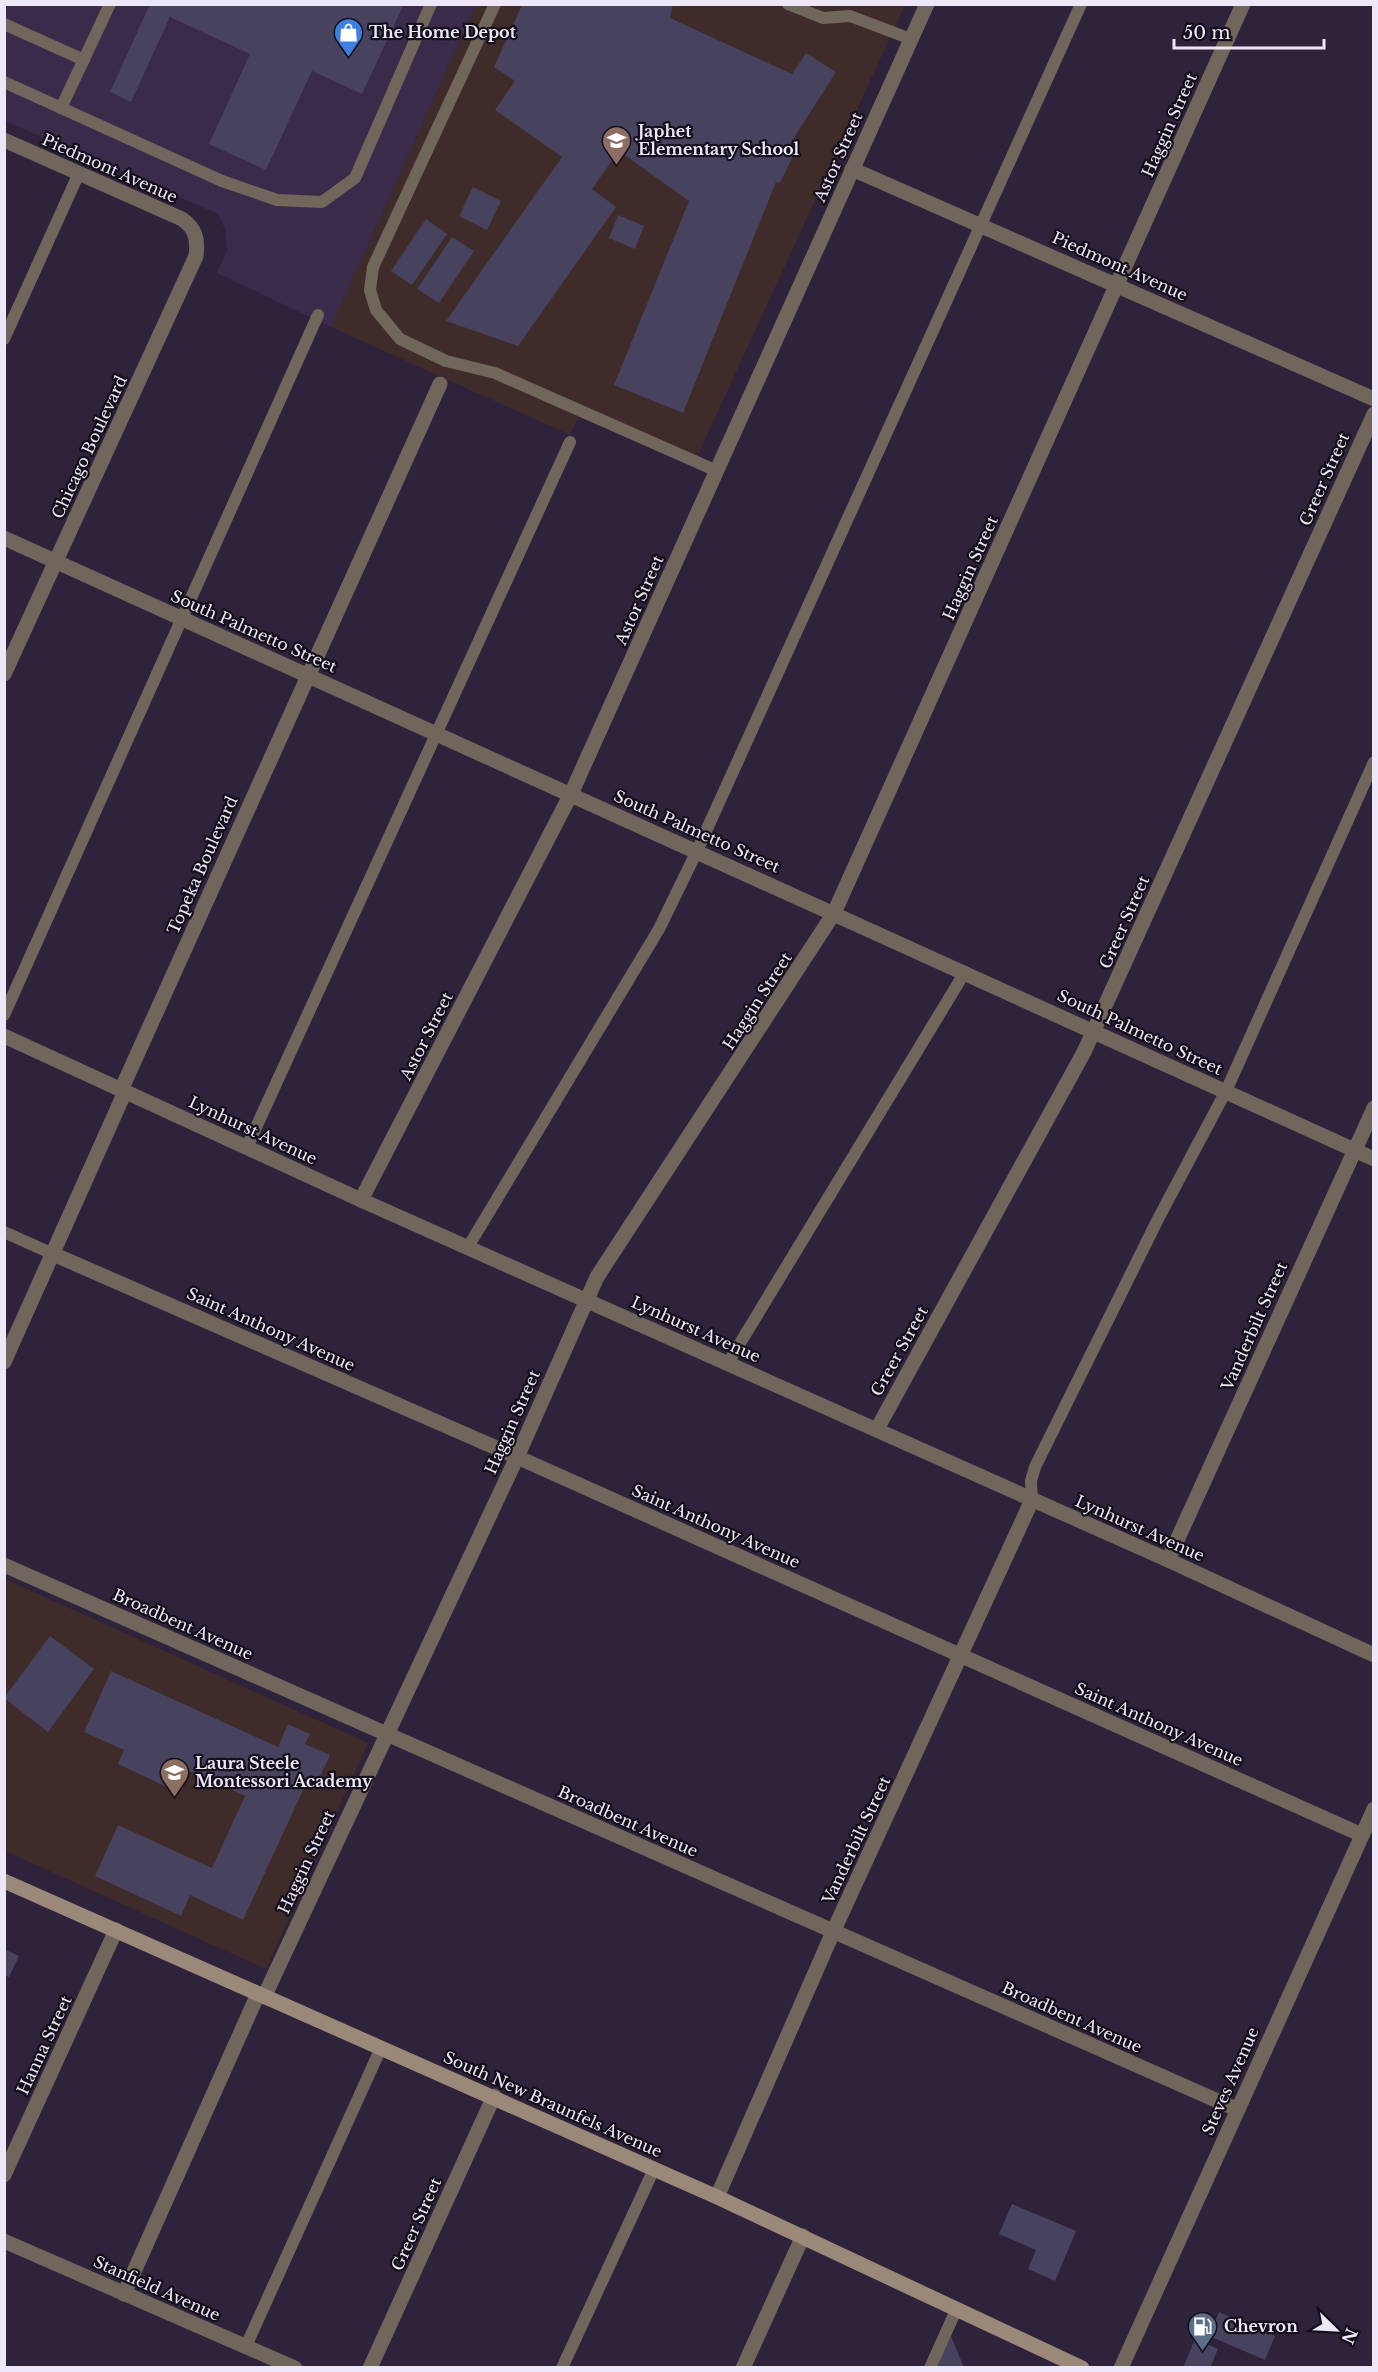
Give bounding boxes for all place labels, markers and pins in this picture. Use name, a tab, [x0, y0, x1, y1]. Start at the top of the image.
shop icon: The Home Depot	[332, 16, 364, 58]
place label: The Home Depot	[369, 22, 517, 42]
place label: Japhet Elementary School	[635, 121, 800, 159]
school or university icon: Japhet Elementary School	[601, 124, 633, 166]
place label: Laura Steele Montessori Academy	[195, 1753, 373, 1791]
school or university icon: Laura Steele Montessori Academy	[158, 1756, 190, 1798]
fuel station icon: Chevron	[1187, 2310, 1219, 2352]
place label: Chevron	[1224, 2316, 1298, 2336]

